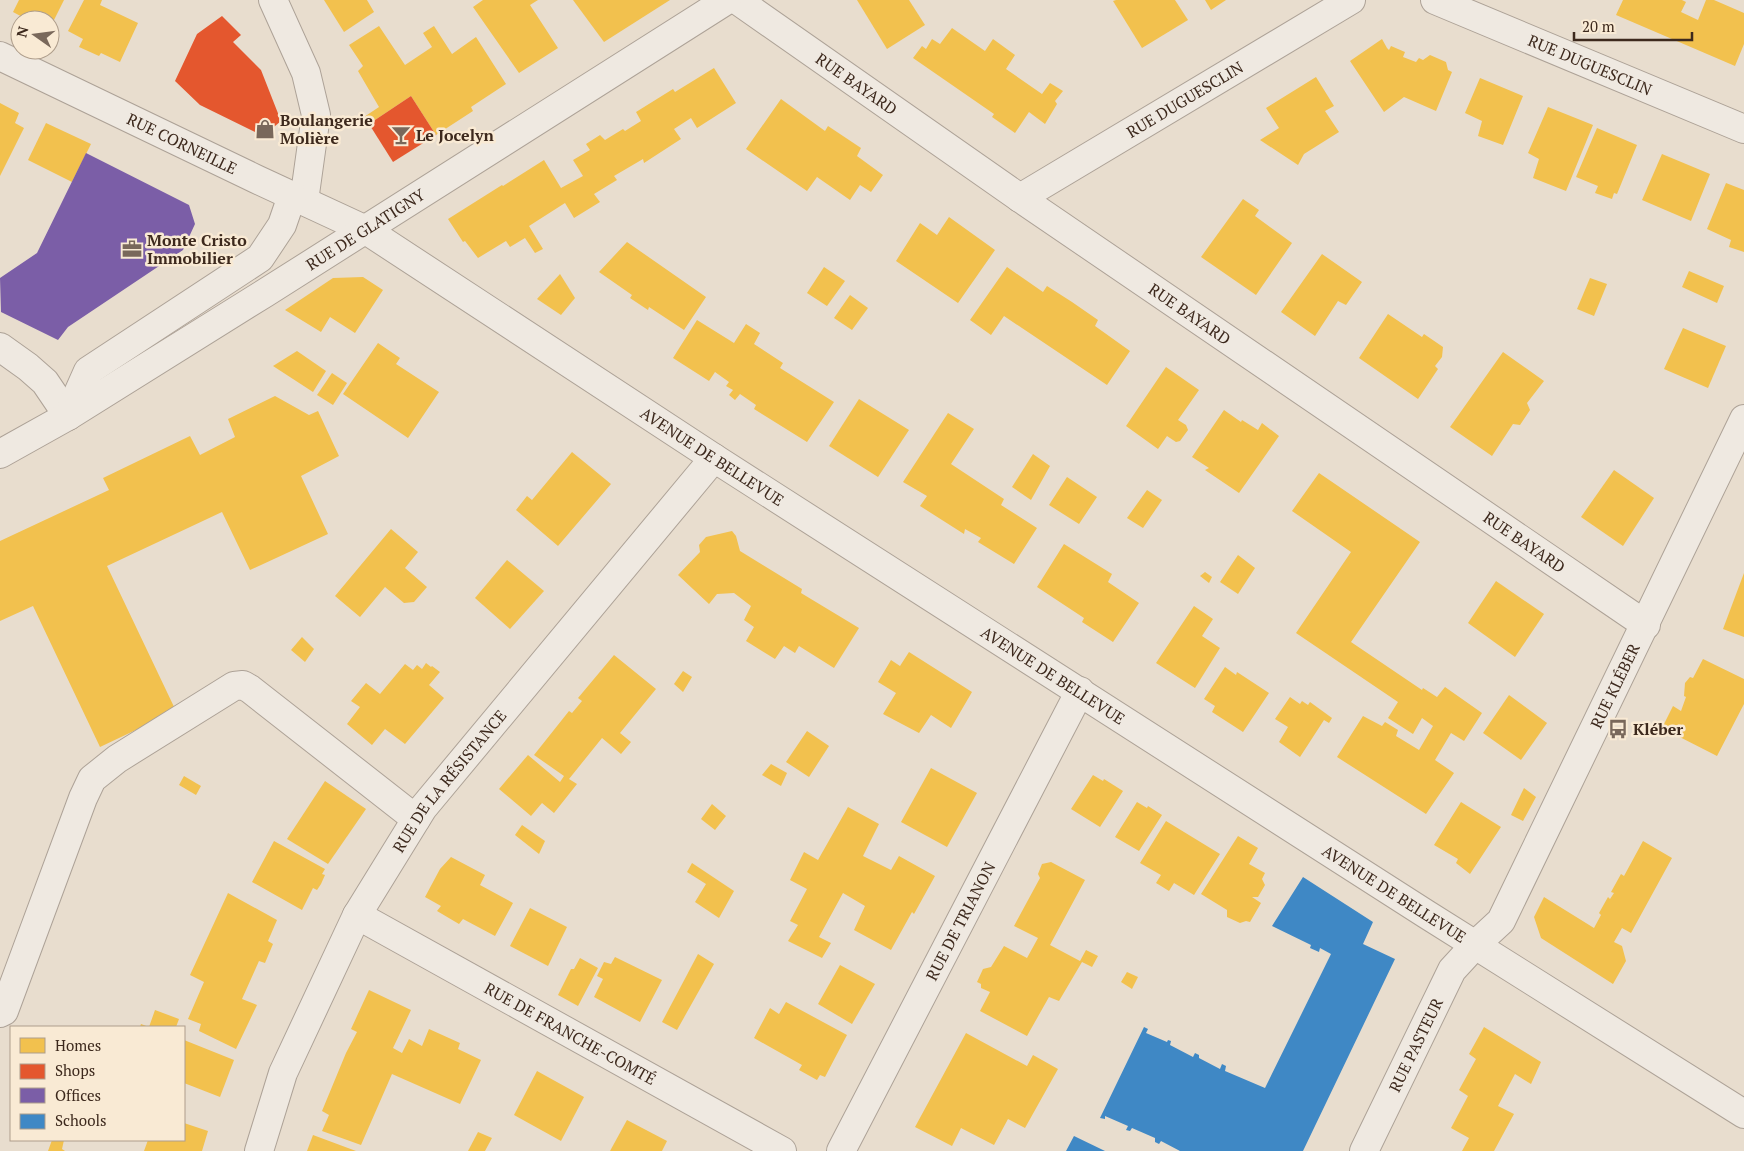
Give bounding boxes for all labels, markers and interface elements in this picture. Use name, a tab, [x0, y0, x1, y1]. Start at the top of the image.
north arrow	[10, 10, 60, 60]
scale bar	[1574, 10, 1692, 42]
text: 20 m	[1582, 16, 1615, 36]
text: N	[11, 24, 32, 39]
street label: RUE DUGUESCLIN	[1525, 29, 1656, 100]
street label: RUE BAYARD	[811, 48, 902, 120]
street label: RUE DUGUESCLIN	[1122, 56, 1247, 143]
street label: RUE CORNEILLE	[123, 108, 241, 179]
place label: Boulangerie Molière	[280, 109, 373, 149]
shop icon: Boulangerie Molière	[254, 118, 276, 140]
bar icon: Le Jocelyn	[390, 124, 412, 146]
place label: Le Jocelyn	[416, 124, 494, 146]
street label: RUE DE GLATIGNY	[302, 183, 430, 275]
place label: Monte Cristo Immobilier	[147, 229, 247, 269]
office icon: Monte Cristo Immobilier	[121, 238, 143, 260]
street label: RUE BAYARD	[1144, 278, 1235, 350]
street label: AVENUE DE BELLEVUE	[636, 402, 788, 511]
street label: RUE BAYARD	[1479, 506, 1570, 578]
street label: AVENUE DE BELLEVUE	[977, 621, 1129, 729]
street label: RUE KLÉBER	[1585, 639, 1645, 732]
street label: RUE DE LA RÉSISTANCE	[387, 705, 511, 857]
bus stop icon: Kléber	[1607, 718, 1629, 740]
place label: Kléber	[1633, 718, 1683, 740]
street label: AVENUE DE BELLEVUE	[1318, 839, 1470, 948]
street label: RUE DE TRIANON	[921, 858, 1000, 984]
street label: RUE DE FRANCHE-COMTÉ	[481, 977, 660, 1090]
street label: RUE PASTEUR	[1383, 993, 1448, 1096]
legend	[10, 1026, 185, 1141]
text: Homes	[55, 1035, 101, 1055]
text: Shops	[55, 1060, 95, 1080]
text: Offices	[55, 1085, 101, 1105]
text: Schools	[55, 1110, 106, 1130]

